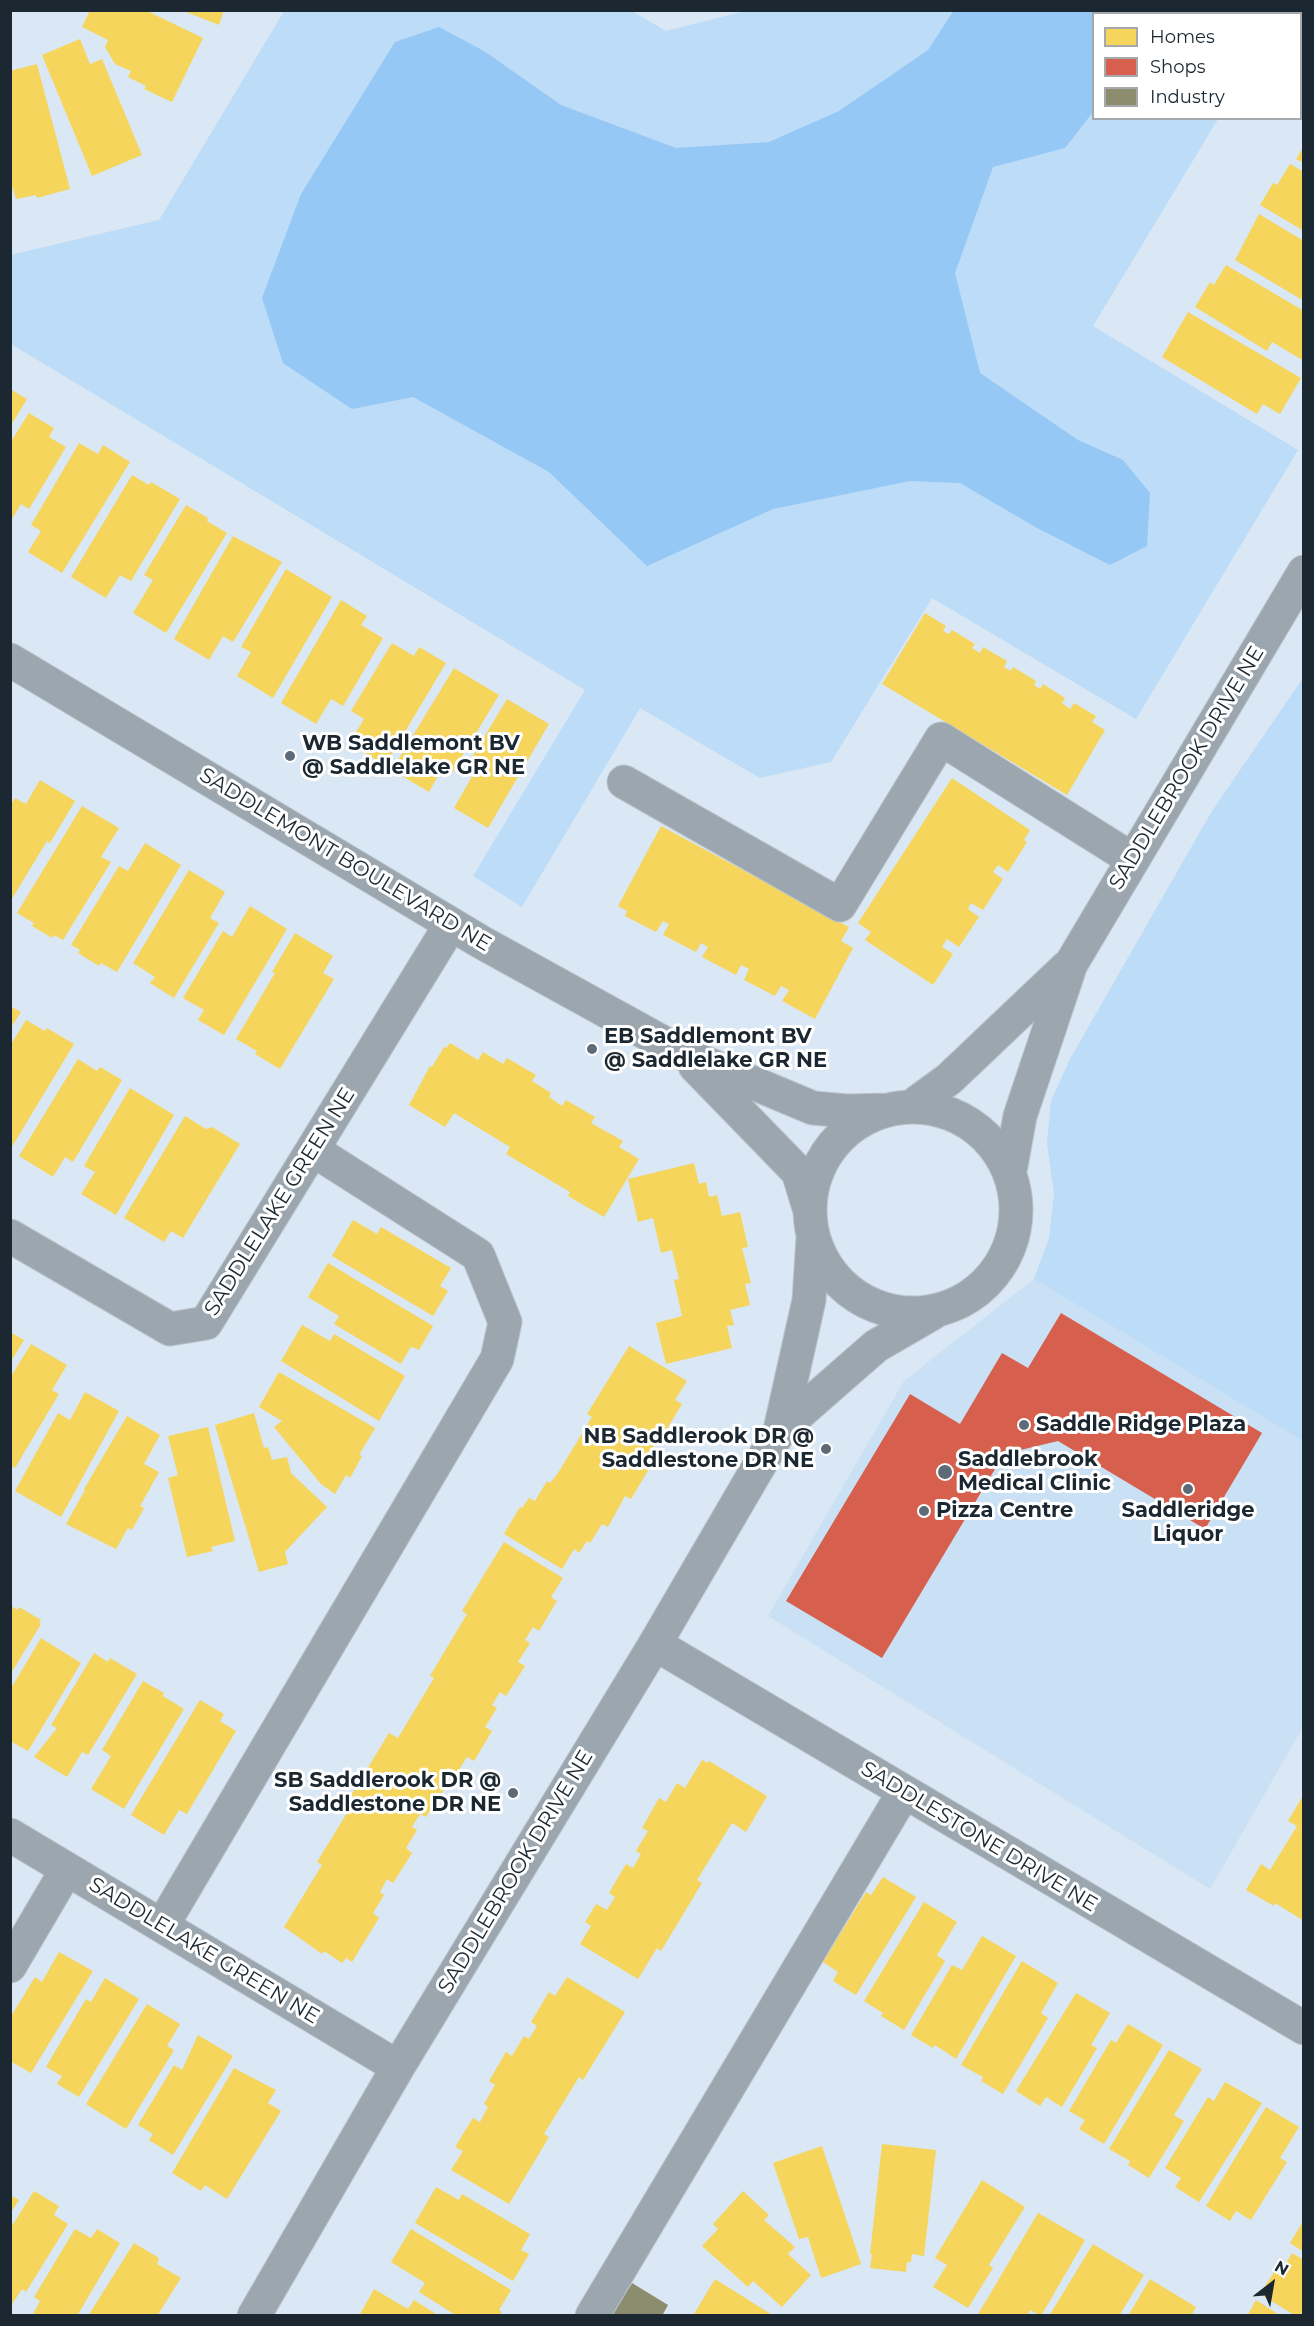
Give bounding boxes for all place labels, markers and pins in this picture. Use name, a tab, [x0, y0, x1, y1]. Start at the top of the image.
place label: WB Saddlemont BV @ Saddlelake GR NE	[302, 731, 525, 781]
marker: WB Saddlemont BV @ Saddlelake GR NE	[283, 749, 297, 763]
place label: EB Saddlemont BV @ Saddlelake GR NE	[604, 1024, 827, 1074]
marker: EB Saddlemont BV @ Saddlelake GR NE	[585, 1042, 599, 1056]
place label: Saddle Ridge Plaza	[1036, 1412, 1246, 1438]
marker: Saddle Ridge Plaza	[1017, 1418, 1031, 1432]
place label: NB Saddlerook DR @ Saddlestone DR NE	[583, 1424, 814, 1474]
marker: NB Saddlerook DR @ Saddlestone DR NE	[819, 1442, 833, 1456]
place label: Saddlebrook Medical Clinic	[958, 1447, 1111, 1497]
marker: Saddlebrook Medical Clinic	[936, 1463, 954, 1481]
marker: Saddleridge Liquor	[1181, 1482, 1195, 1496]
place label: Pizza Centre	[936, 1498, 1073, 1524]
place label: Saddleridge Liquor	[1122, 1498, 1254, 1548]
marker: Pizza Centre	[917, 1504, 931, 1518]
place label: SB Saddlerook DR @ Saddlestone DR NE	[274, 1768, 501, 1818]
marker: SB Saddlerook DR @ Saddlestone DR NE	[506, 1786, 520, 1800]

